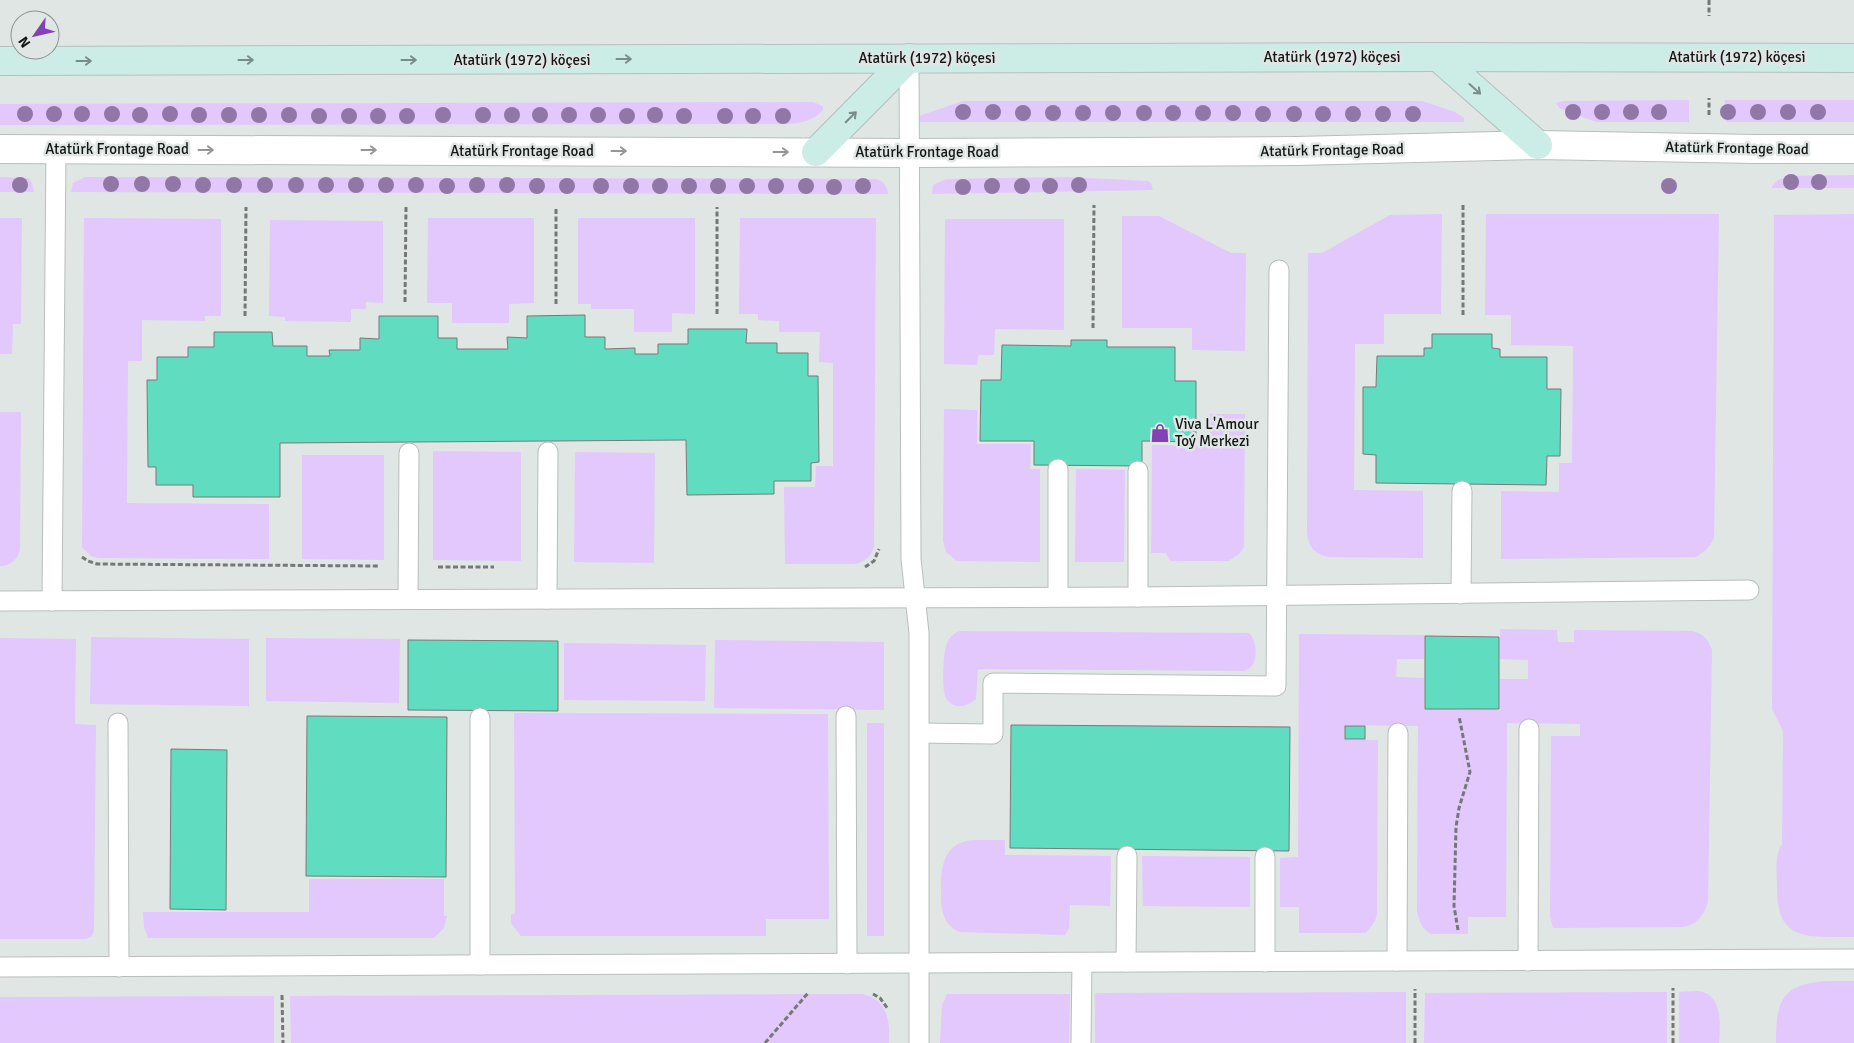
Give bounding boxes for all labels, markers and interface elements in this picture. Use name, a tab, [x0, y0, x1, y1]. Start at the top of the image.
north arrow	[10, 10, 60, 60]
text: N	[15, 33, 34, 51]
street label: Atatürk (1972) köçesi	[1263, 48, 1401, 66]
street label: Atatürk (1972) köçesi	[1668, 48, 1806, 66]
street label: Atatürk (1972) köçesi	[858, 49, 996, 67]
street label: Atatürk (1972) köçesi	[453, 51, 591, 69]
one-way arrow	[615, 54, 631, 64]
one-way arrow	[238, 55, 254, 65]
one-way arrow	[400, 55, 416, 65]
one-way arrow	[75, 56, 91, 66]
one-way arrow	[1468, 83, 1481, 95]
one-way arrow	[844, 111, 857, 123]
street label: Atatürk Frontage Road	[1665, 138, 1809, 158]
street label: Atatürk Frontage Road	[45, 140, 189, 158]
street label: Atatürk Frontage Road	[1260, 140, 1404, 160]
street label: Atatürk Frontage Road	[450, 142, 594, 160]
street label: Atatürk Frontage Road	[855, 143, 999, 161]
one-way arrow	[198, 145, 214, 155]
one-way arrow	[360, 145, 376, 155]
one-way arrow	[610, 146, 626, 156]
one-way arrow	[772, 147, 789, 157]
place label: Viva L'Amour Toý Merkezi	[1175, 415, 1259, 450]
shop icon: Viva L'Amour Toý Merkezi	[1149, 422, 1171, 444]

